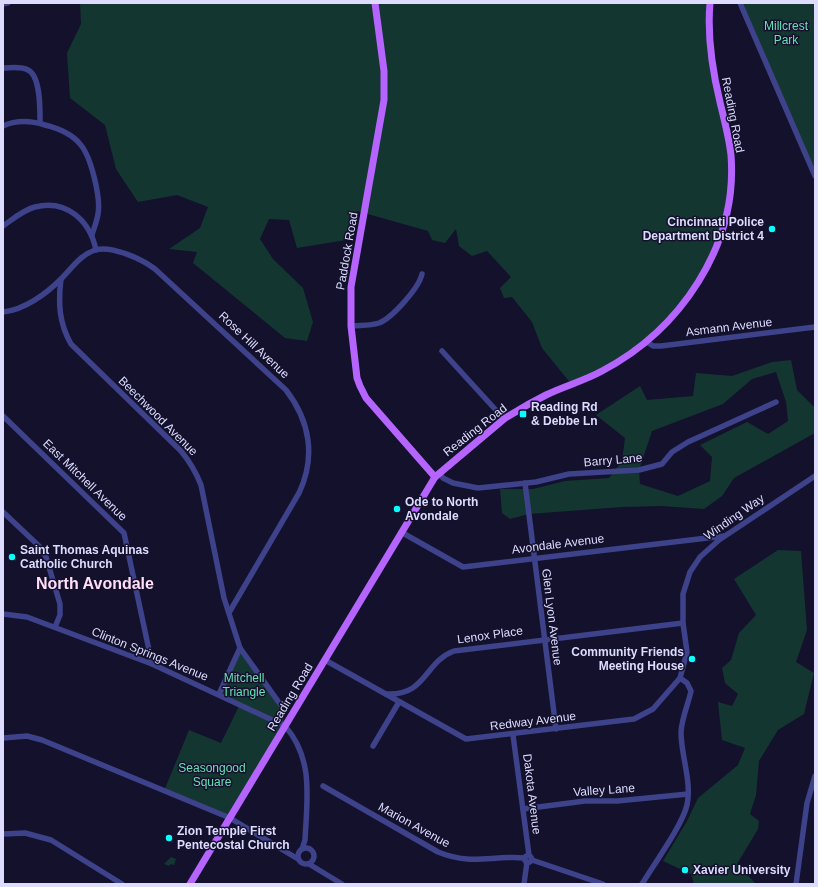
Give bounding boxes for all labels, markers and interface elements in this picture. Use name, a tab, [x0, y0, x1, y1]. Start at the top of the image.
park label: Millcrest Park	[764, 19, 809, 47]
street label: Reading Road	[719, 76, 747, 154]
street label: Paddock Road	[333, 211, 361, 291]
place label: Cincinnati Police Department District 4	[643, 215, 764, 243]
marker: Cincinnati Police Department District 4	[767, 224, 777, 234]
street label: Rose Hill Avenue	[216, 309, 292, 381]
street label: Asmann Avenue	[685, 315, 773, 339]
street label: Beechwood Avenue	[116, 374, 201, 459]
place label: Reading Rd & Debbe Ln	[531, 400, 598, 428]
street label: Reading Road	[440, 401, 510, 459]
marker: Reading Rd & Debbe Ln	[518, 409, 528, 419]
street label: East Mitchell Avenue	[40, 436, 130, 524]
street label: Barry Lane	[583, 450, 643, 470]
street label: Winding Way	[701, 491, 767, 543]
place label: Ode to North Avondale	[405, 495, 478, 523]
marker: Ode to North Avondale	[392, 504, 402, 514]
street label: Avondale Avenue	[511, 531, 605, 557]
place label: Saint Thomas Aquinas Catholic Church	[20, 543, 149, 571]
marker: Saint Thomas Aquinas Catholic Church	[7, 552, 17, 562]
street label: Glen Lyon Avenue	[539, 568, 565, 667]
district label: North Avondale	[36, 575, 154, 592]
street label: Lenox Place	[456, 623, 524, 647]
street label: Clinton Springs Avenue	[90, 624, 211, 684]
place label: Community Friends Meeting House	[571, 645, 684, 673]
marker: Community Friends Meeting House	[687, 654, 697, 664]
street label: Reading Road	[264, 661, 316, 733]
park label: Mitchell Triangle	[223, 671, 266, 699]
street label: Redway Avenue	[489, 709, 577, 733]
street label: Dakota Avenue	[520, 753, 544, 835]
park label: Seasongood Square	[178, 761, 246, 789]
street label: Valley Lane	[573, 781, 636, 799]
street label: Marion Avenue	[376, 800, 453, 851]
place label: Zion Temple First Pentecostal Church	[177, 824, 290, 852]
marker: Zion Temple First Pentecostal Church	[164, 833, 174, 843]
place label: Xavier University	[693, 863, 791, 877]
marker: Xavier University	[680, 865, 690, 875]

